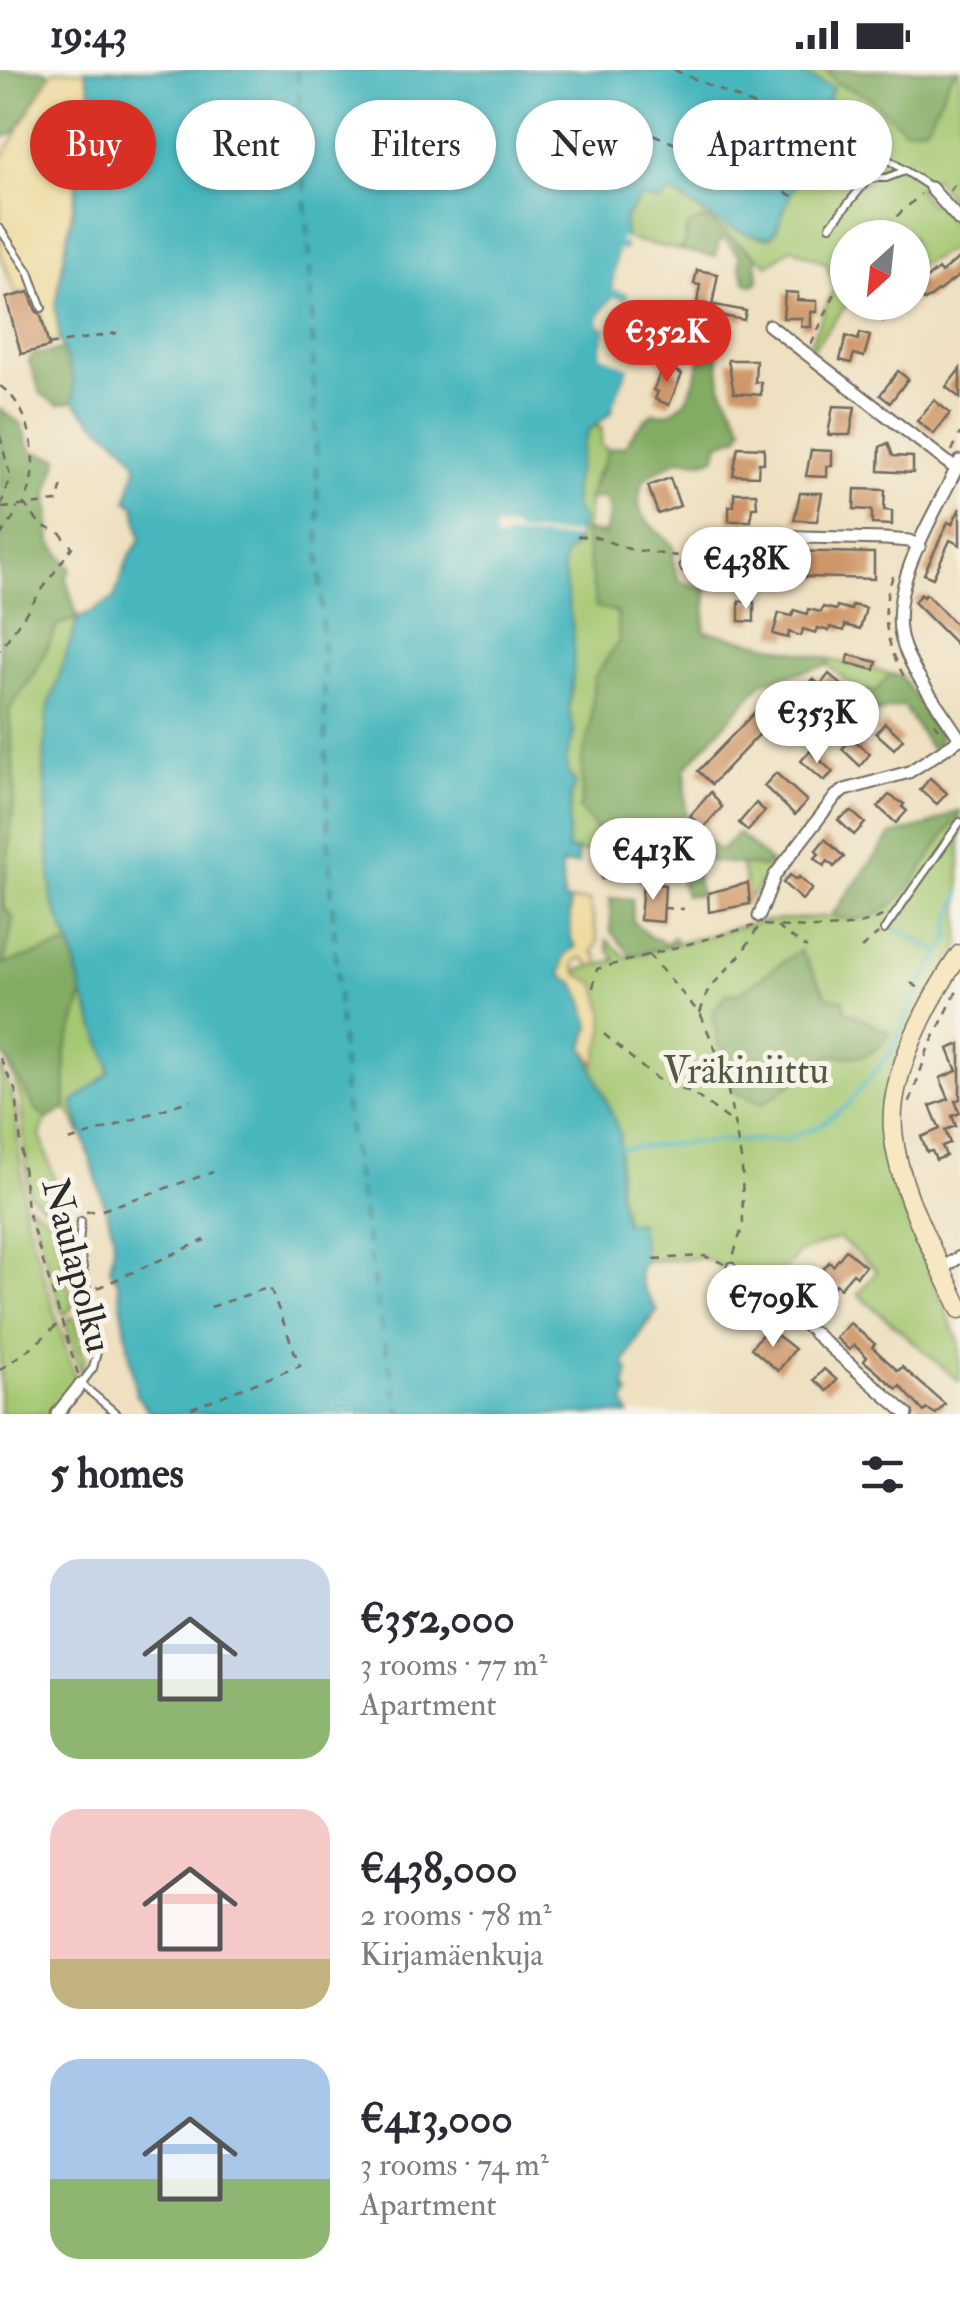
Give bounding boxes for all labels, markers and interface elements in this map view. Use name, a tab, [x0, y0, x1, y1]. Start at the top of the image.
text: 19:43	[50, 11, 127, 59]
chip: Buy	[30, 100, 156, 190]
chip: Rent	[176, 100, 315, 190]
chip: Filters	[335, 100, 496, 190]
chip: New	[516, 100, 653, 190]
chip: Apartment	[673, 100, 892, 190]
north arrow	[830, 220, 930, 320]
map controls	[830, 220, 930, 320]
pin: €352K	[597, 300, 737, 385]
text: €352K	[625, 312, 709, 352]
pin: €438K	[676, 527, 816, 612]
text: €438K	[703, 539, 789, 579]
pin: €353K	[747, 681, 887, 766]
text: €353K	[777, 693, 857, 733]
pin: €413K	[583, 818, 723, 903]
text: €413K	[612, 830, 694, 870]
park label: Vräkiniittu	[663, 1047, 829, 1095]
street label: Naulapolku	[31, 1173, 123, 1358]
pin: €709K	[703, 1265, 843, 1350]
text: €709K	[729, 1277, 817, 1317]
icon: filters	[855, 1447, 910, 1502]
text: 5 homes	[50, 1448, 184, 1500]
text: €352,000	[360, 1593, 515, 1645]
icon: home	[130, 1599, 250, 1719]
text: 3 rooms · 77 m²	[360, 1645, 547, 1685]
text: Apartment	[360, 1685, 497, 1725]
text: €438,000	[360, 1843, 518, 1895]
icon: home	[130, 1849, 250, 1969]
text: 2 rooms · 78 m²	[360, 1895, 551, 1935]
text: Kirjamäenkuja	[360, 1935, 543, 1975]
text: €413,000	[360, 2093, 513, 2145]
icon: home	[130, 2099, 250, 2219]
text: 3 rooms · 74 m²	[360, 2145, 549, 2185]
text: Apartment	[360, 2185, 497, 2225]

